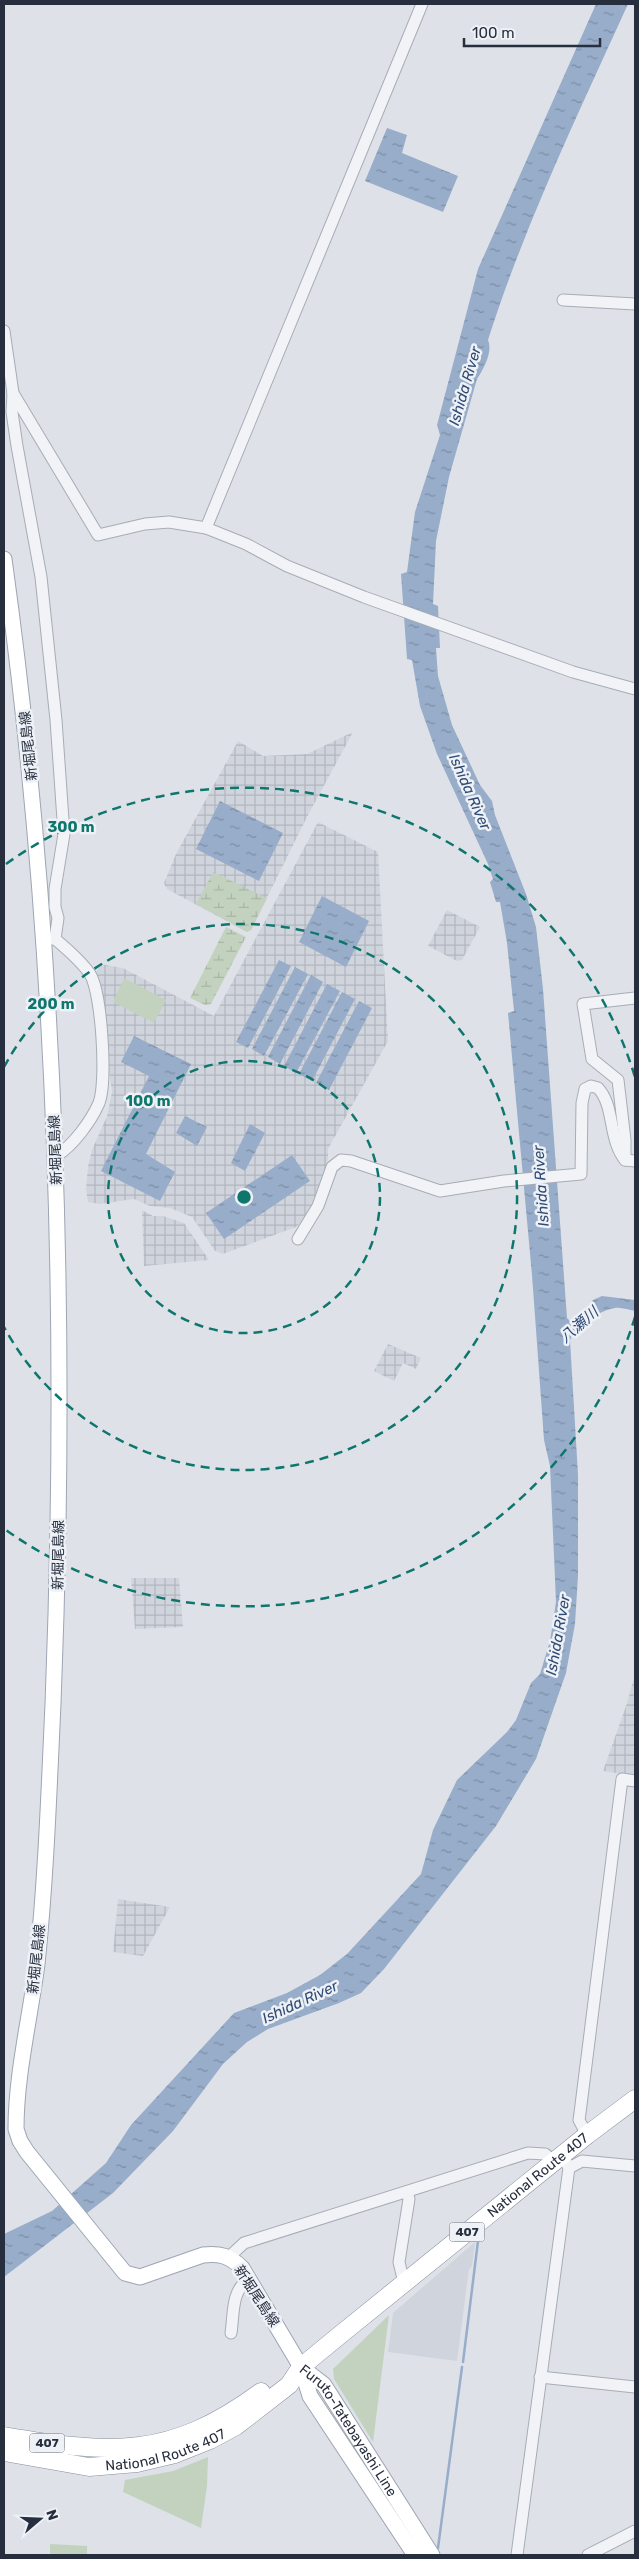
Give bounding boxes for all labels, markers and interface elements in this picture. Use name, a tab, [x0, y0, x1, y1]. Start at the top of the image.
scale bar	[464, 15, 600, 47]
text: 100 m	[472, 24, 514, 42]
water label: Ishida River	[445, 343, 485, 428]
street label: 新堀尾島線	[16, 710, 41, 782]
water label: Ishida River	[445, 751, 495, 834]
text: 300 m	[47, 818, 95, 836]
text: 200 m	[27, 995, 75, 1013]
text: 100 m	[126, 1092, 170, 1110]
street label: 新堀尾島線	[46, 1115, 65, 1185]
water label: Ishida River	[529, 1143, 553, 1227]
centre of rings	[235, 1188, 253, 1206]
water label: 八瀬川	[556, 1302, 603, 1347]
street label: 新堀尾島線	[49, 1520, 68, 1590]
water label: Ishida River	[542, 1592, 574, 1677]
street label: 新堀尾島線	[24, 1923, 49, 1995]
water label: Ishida River	[259, 1976, 342, 2027]
street label: National Route 407	[484, 2130, 592, 2221]
road number: 407	[450, 2222, 484, 2242]
street label: 新堀尾島線	[230, 2262, 283, 2330]
street label: Furuto-Tatebayashi Line	[296, 2361, 401, 2500]
street label: National Route 407	[105, 2425, 228, 2475]
road number: 407	[30, 2434, 64, 2452]
north arrow	[15, 2494, 65, 2544]
text: N	[42, 2507, 61, 2522]

